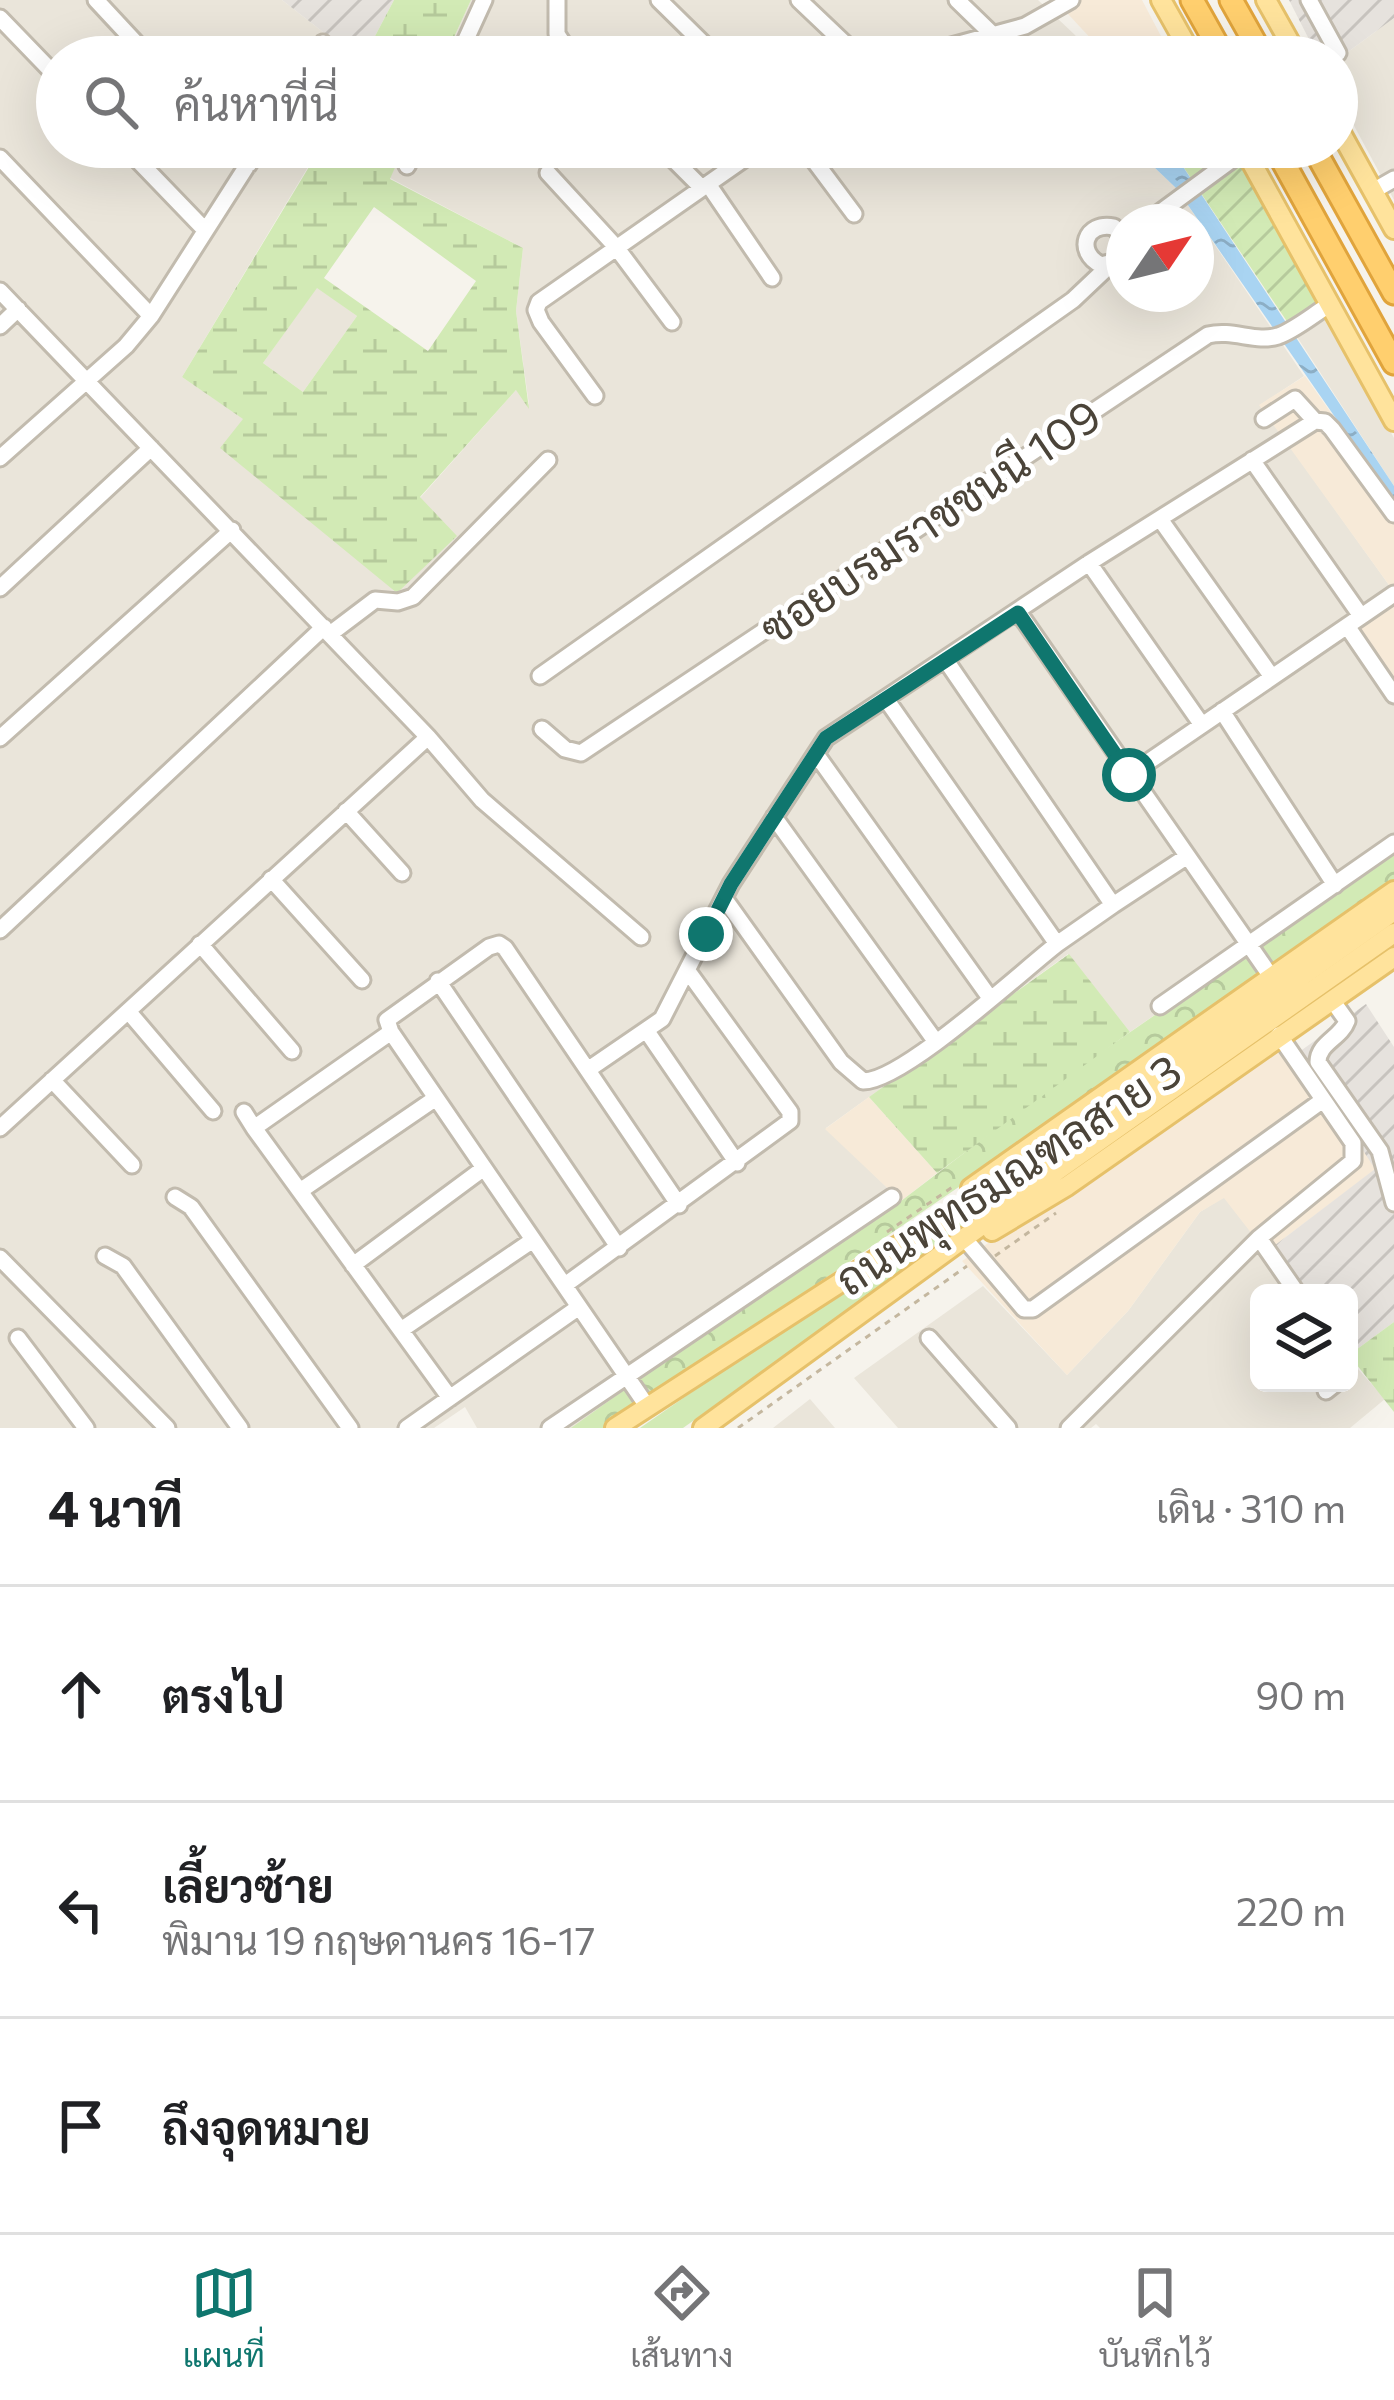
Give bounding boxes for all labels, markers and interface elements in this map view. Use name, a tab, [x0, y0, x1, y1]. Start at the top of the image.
search box	[36, 36, 1358, 168]
icon: search	[78, 69, 144, 135]
text: ค้นหาที่นี่	[174, 75, 338, 130]
north arrow	[1106, 204, 1214, 312]
street label: ซอยบรมราชชนนี 109	[749, 386, 1109, 654]
route start	[1102, 748, 1156, 802]
route end	[679, 907, 733, 961]
street label: ถนนพุทธมณฑลสาย 3	[824, 1041, 1193, 1310]
map controls	[1250, 1284, 1358, 1392]
button: layers	[1250, 1284, 1358, 1392]
text: 4 นาที	[48, 1475, 183, 1538]
text: เดิน · 310 m	[1156, 1483, 1346, 1531]
icon: ahead	[48, 1661, 114, 1727]
text: ตรงไป	[162, 1667, 285, 1722]
text: 90 m	[1255, 1670, 1346, 1718]
text: เลี้ยวซ้าย	[162, 1857, 334, 1912]
icon: left	[48, 1877, 114, 1943]
text: 220 m	[1236, 1886, 1346, 1934]
text: พิมาน 19 กฤษดานคร 16-17	[162, 1915, 595, 1963]
icon: arrive	[48, 2093, 114, 2159]
text: ถึงจุดหมาย	[162, 2099, 371, 2154]
tab: แผนที่	[183, 2260, 265, 2375]
tab: เส้นทาง	[630, 2260, 733, 2375]
tab: บันทึกไว้	[1099, 2260, 1211, 2375]

